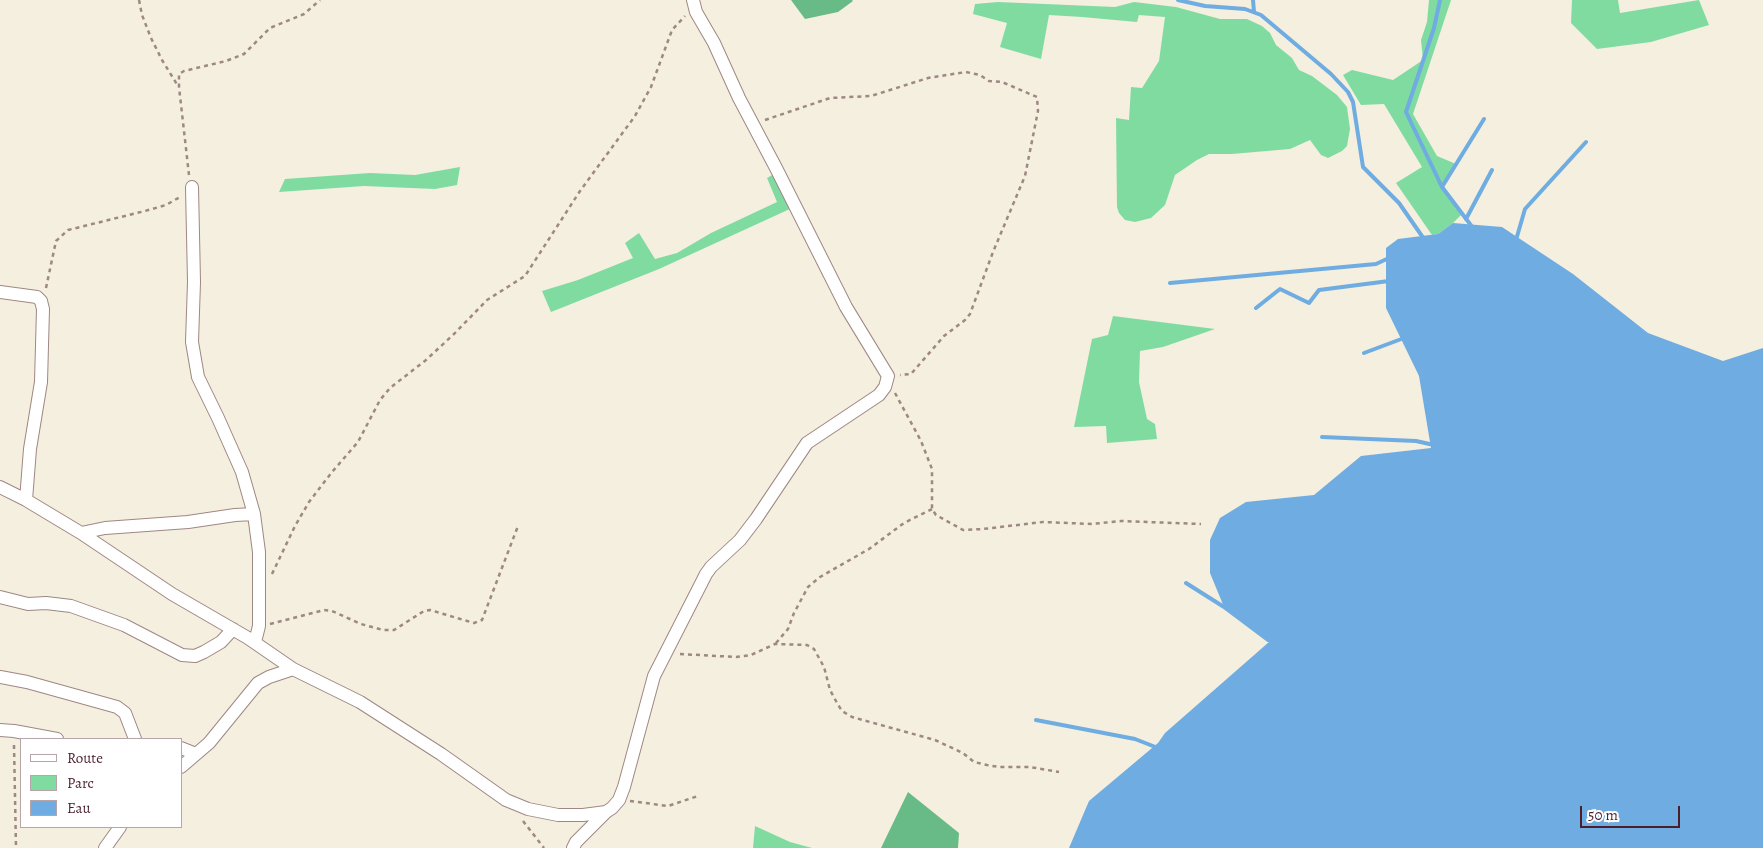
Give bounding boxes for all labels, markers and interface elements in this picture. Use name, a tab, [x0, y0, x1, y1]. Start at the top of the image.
legend	[20, 738, 182, 828]
text: Route	[67, 748, 103, 768]
text: Parc	[67, 773, 94, 793]
scale bar	[1583, 796, 1683, 828]
text: Eau	[67, 798, 91, 818]
text: 50 m	[1588, 805, 1618, 825]

